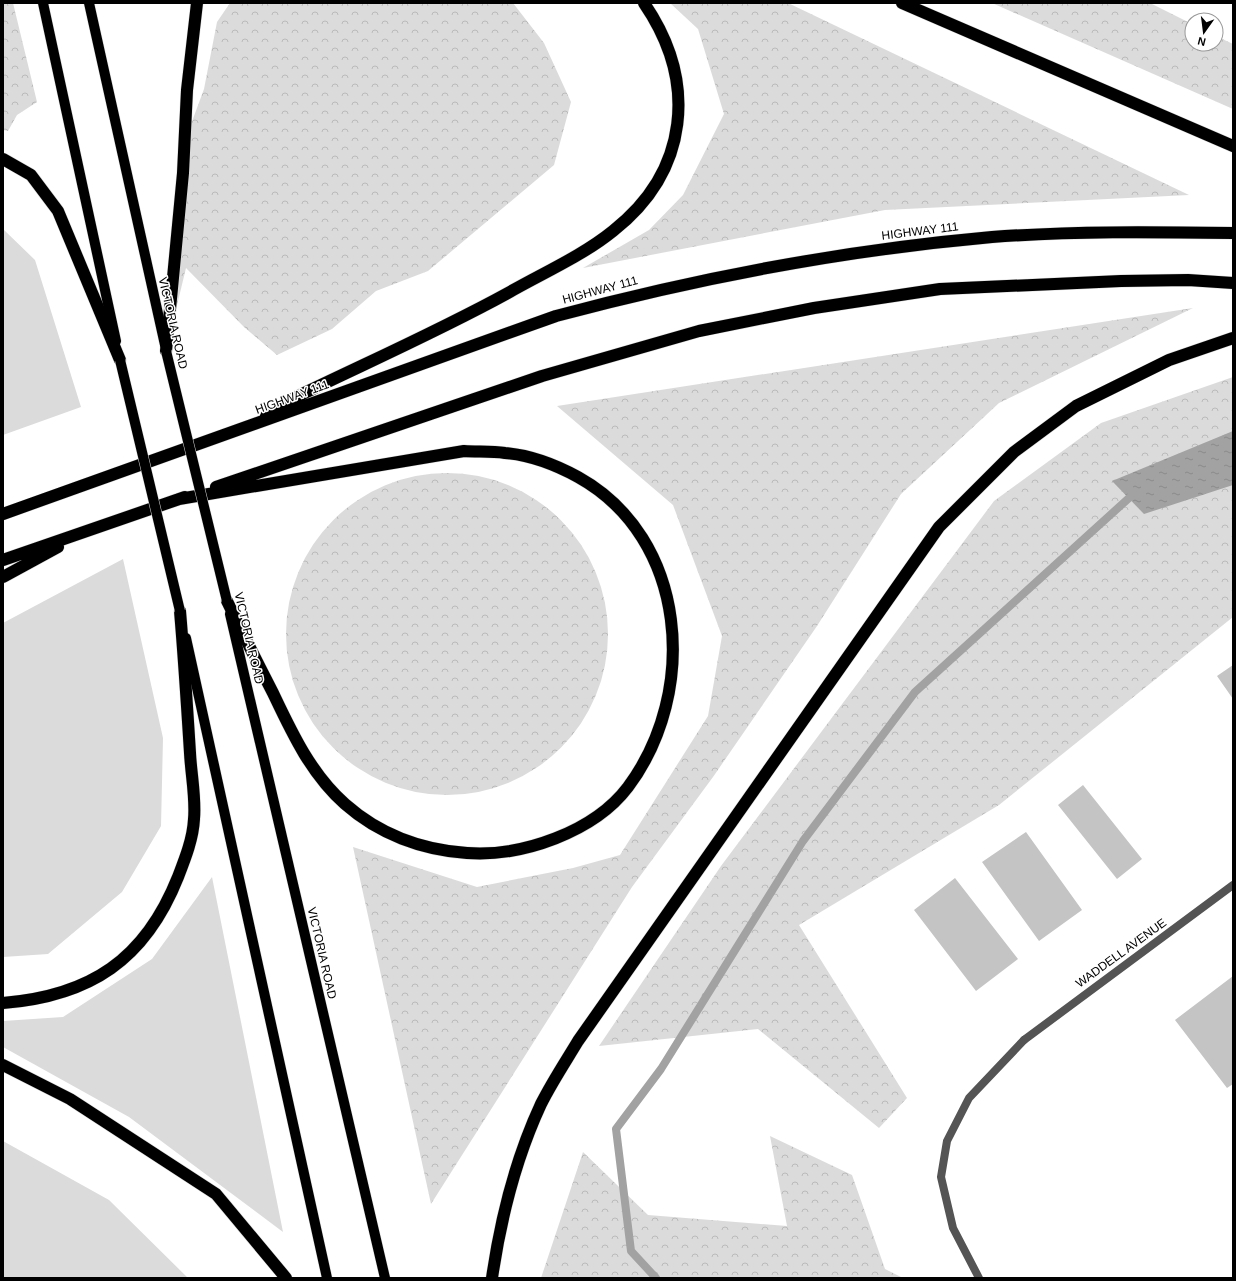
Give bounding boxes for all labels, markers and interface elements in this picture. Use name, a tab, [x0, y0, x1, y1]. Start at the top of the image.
north arrow	[1184, 12, 1224, 52]
text: N	[1196, 35, 1207, 48]
street label: HIGHWAY 111	[881, 219, 960, 243]
street label: HIGHWAY 111	[561, 273, 639, 307]
street label: VICTORIA ROAD	[156, 276, 190, 371]
street label: HIGHWAY 111	[253, 377, 331, 417]
street label: VICTORIA ROAD	[232, 591, 266, 686]
street label: VICTORIA ROAD	[305, 906, 339, 1001]
street label: WADDELL AVENUE	[1073, 916, 1169, 990]

